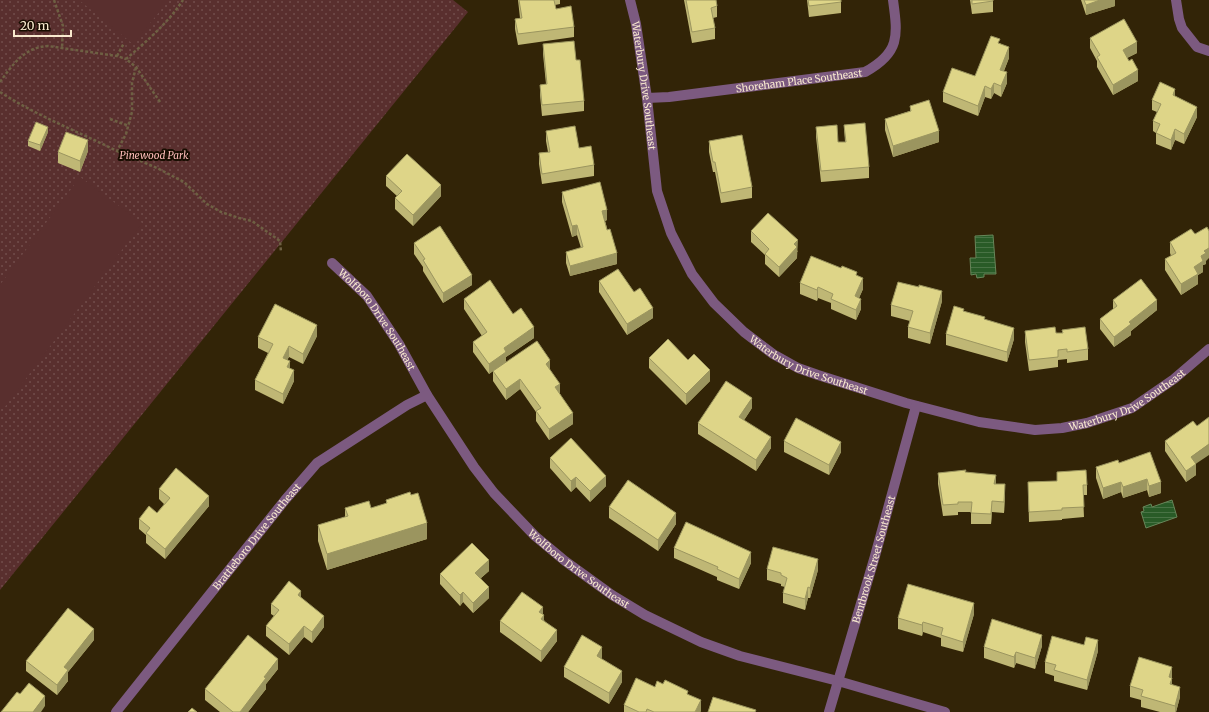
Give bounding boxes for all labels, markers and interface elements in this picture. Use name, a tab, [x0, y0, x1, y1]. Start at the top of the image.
scale bar	[14, 12, 71, 38]
text: 20 m	[20, 18, 49, 33]
street label: Waterbury Drive Southeast	[629, 20, 659, 151]
street label: Shoreham Place Southeast	[735, 66, 863, 95]
park label: Pinewood Park	[120, 149, 189, 162]
street label: Wolfboro Drive Southeast	[335, 266, 418, 373]
street label: Waterbury Drive Southeast	[746, 332, 869, 397]
street label: Waterbury Drive Southeast	[1067, 366, 1188, 434]
street label: Brattleboro Drive Southeast	[210, 480, 304, 593]
street label: Bentbrook Street Southeast	[850, 494, 898, 625]
street label: Wolfboro Drive Southeast	[524, 526, 632, 611]

